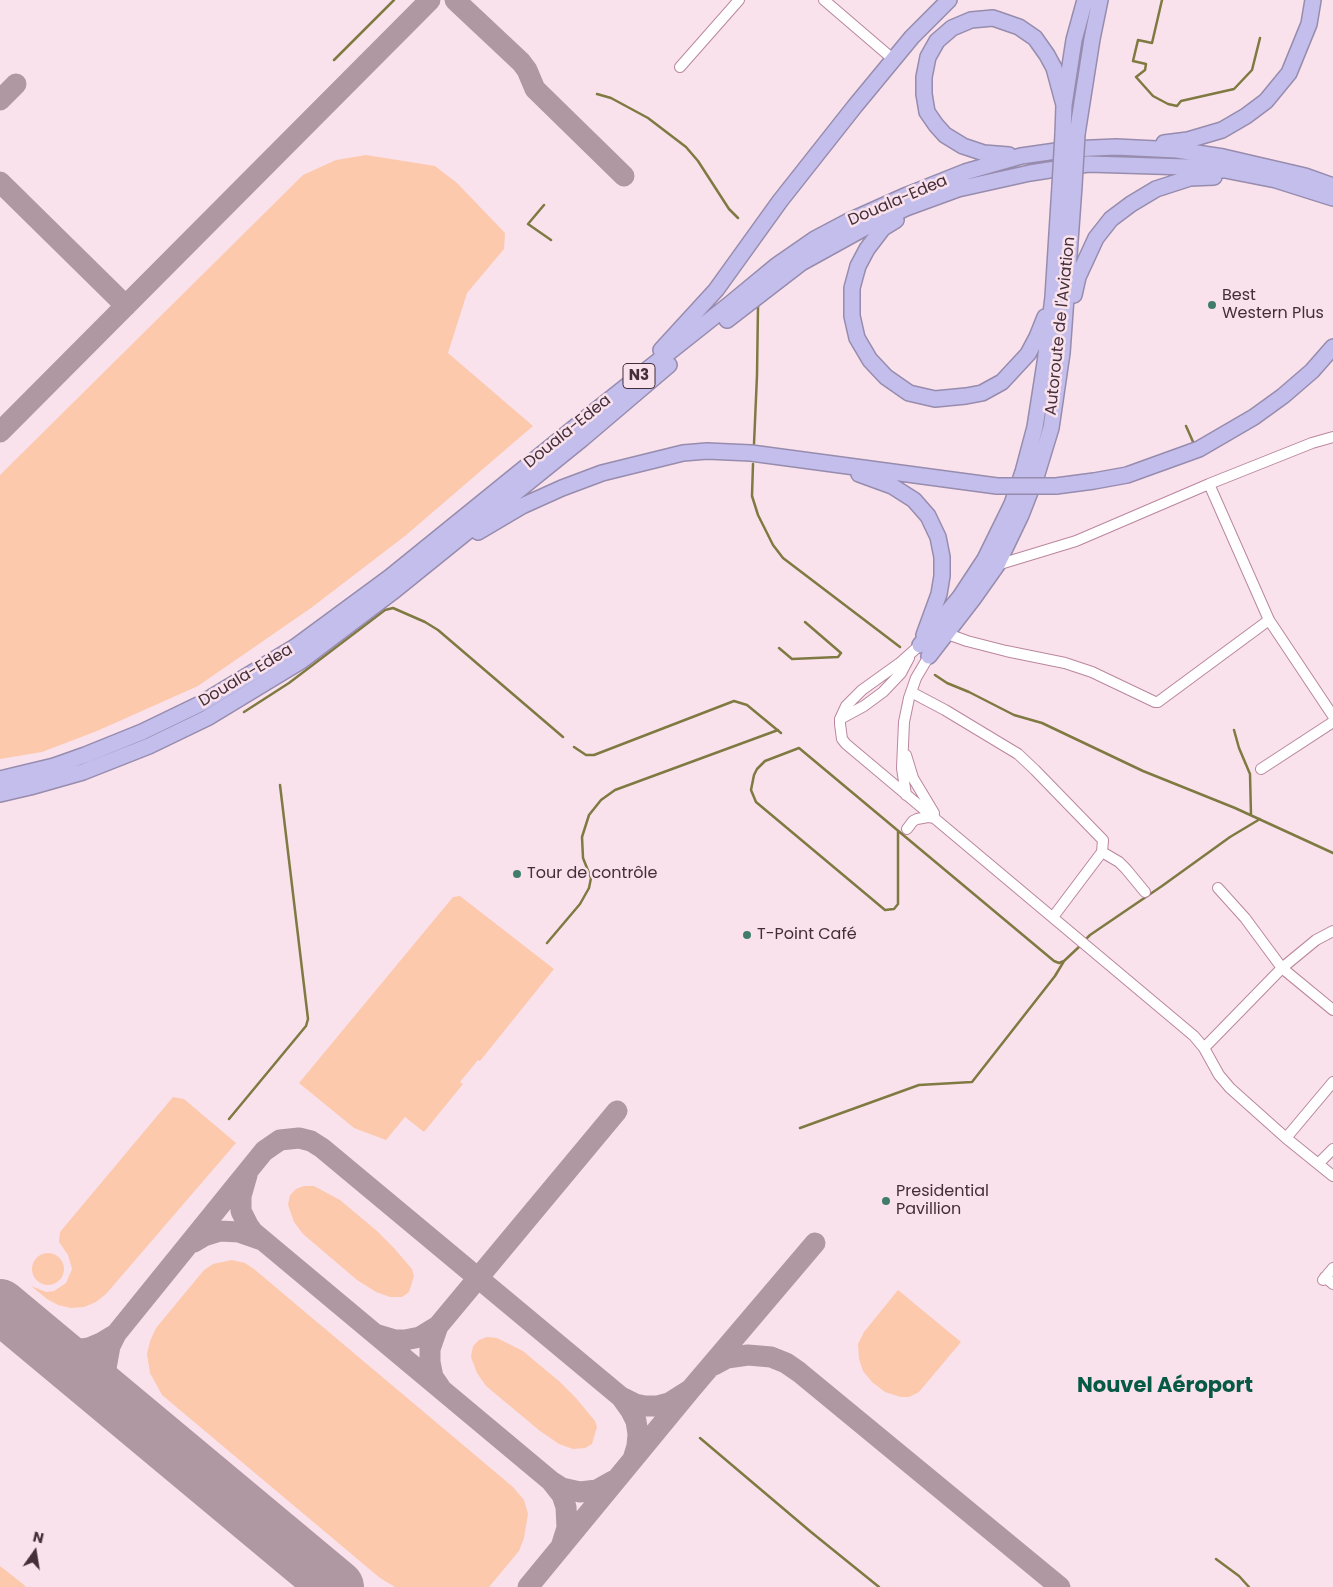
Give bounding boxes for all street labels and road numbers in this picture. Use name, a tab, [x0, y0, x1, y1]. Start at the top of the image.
street label: Douala-Edea	[845, 171, 951, 231]
street label: Autoroute de l'Aviation	[1042, 236, 1080, 416]
road number: N3	[623, 364, 655, 388]
street label: Douala-Edea	[521, 391, 615, 473]
street label: Douala-Edea	[196, 640, 296, 712]

